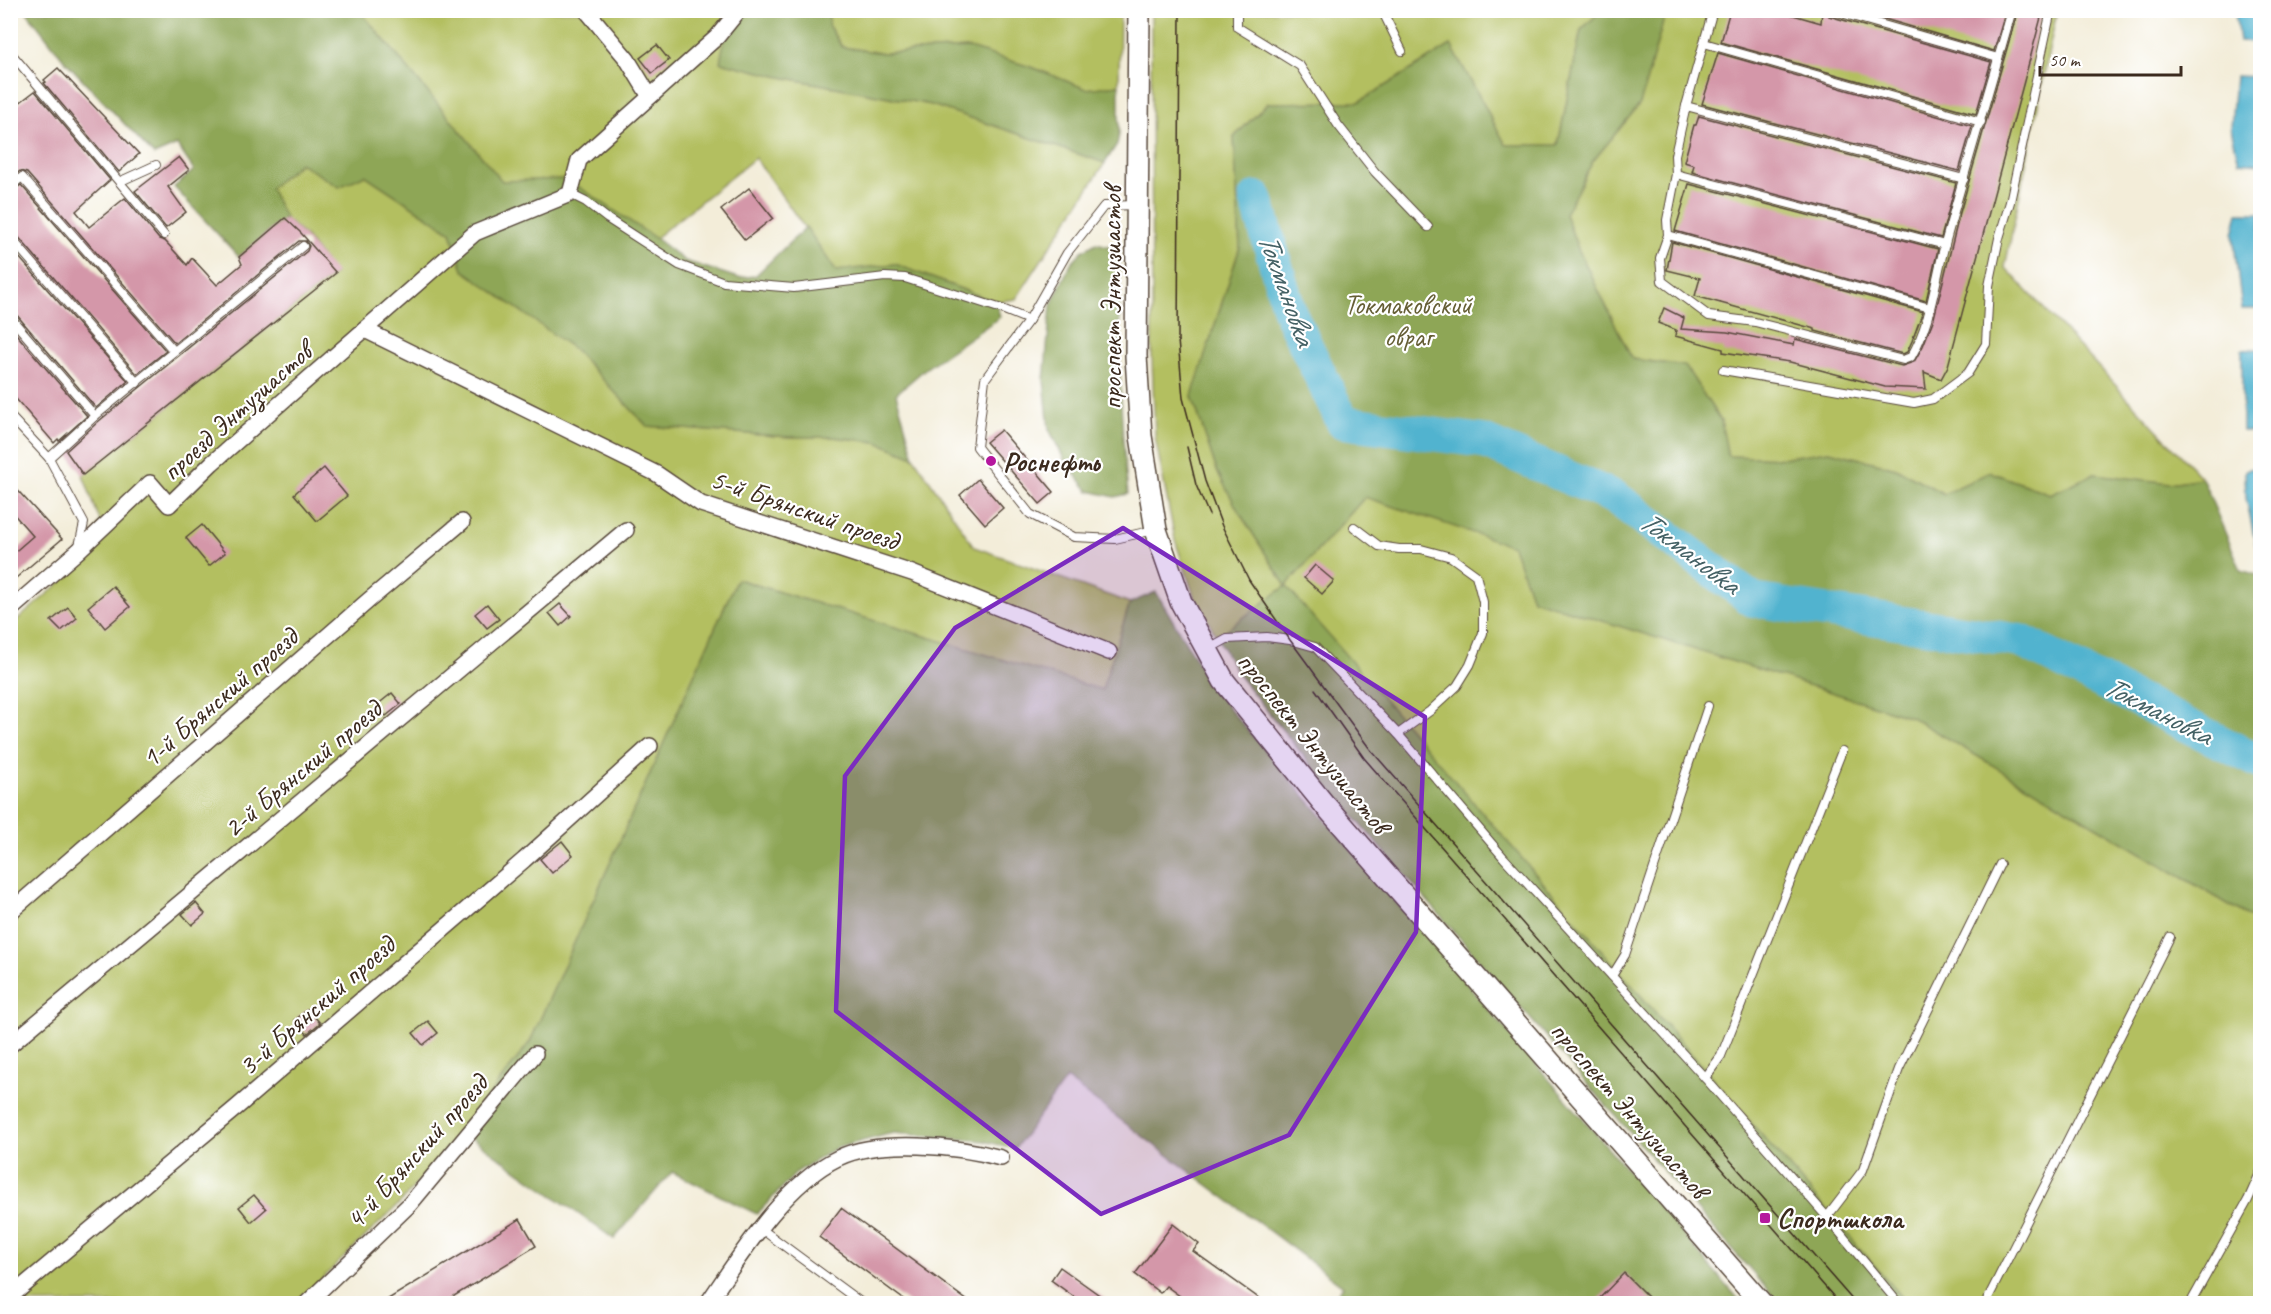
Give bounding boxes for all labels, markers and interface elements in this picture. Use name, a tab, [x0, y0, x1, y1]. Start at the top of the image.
scale bar	[2040, 39, 2181, 77]
text: 50 m	[2049, 49, 2082, 71]
street label: проспект Энтузиастов	[1094, 181, 1129, 410]
water label: Токмановка	[1249, 228, 1326, 353]
park label: Токмаковский овраг	[1344, 287, 1473, 354]
street label: проезд Энтузиастов	[154, 330, 324, 489]
place label: Роснефть	[1003, 444, 1102, 479]
marker: Роснефть	[984, 454, 998, 468]
street label: 5-й Брянский проезд	[706, 461, 906, 559]
water label: Токмановка	[1632, 502, 1750, 604]
street label: 1-й Брянский проезд	[134, 618, 307, 775]
street label: проспект Энтузиастов	[1230, 644, 1401, 844]
water label: Токмановка	[2097, 667, 2221, 755]
street label: 2-й Брянский проезд	[216, 690, 391, 845]
street label: 3-й Брянский проезд	[231, 926, 404, 1083]
street label: проспект Энтузиастов	[1543, 1013, 1720, 1209]
street label: 4-й Брянский проезд	[338, 1064, 497, 1236]
place label: Спортшкола	[1777, 1201, 1906, 1236]
marker: Спортшкола	[1758, 1211, 1772, 1225]

